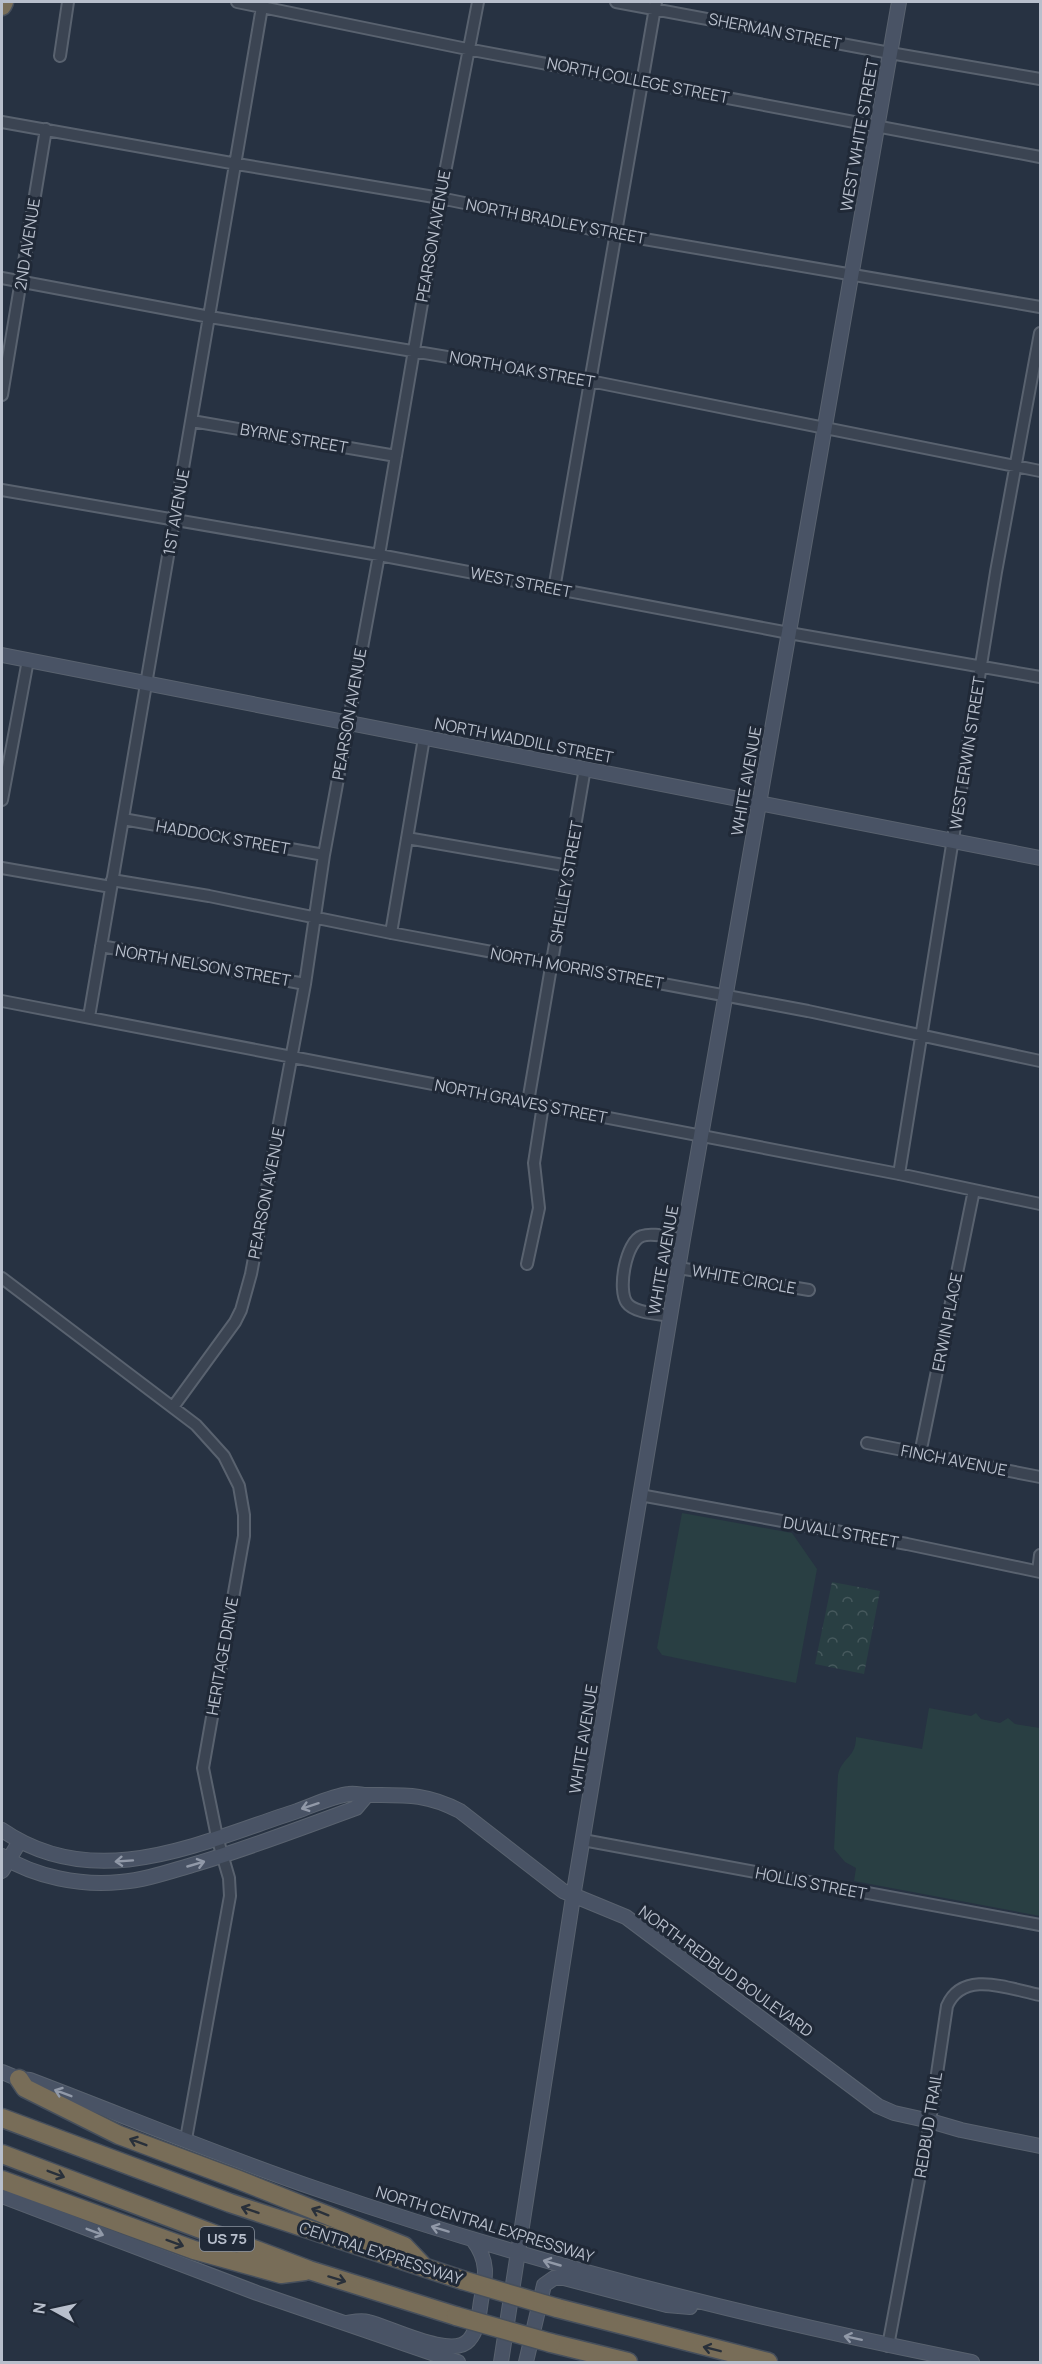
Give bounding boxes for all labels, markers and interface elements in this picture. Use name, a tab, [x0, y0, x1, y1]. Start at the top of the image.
street label: SHERMAN STREET	[707, 7, 844, 55]
street label: NORTH COLLEGE STREET	[545, 52, 731, 109]
street label: WEST WHITE STREET	[835, 57, 883, 213]
street label: PEARSON AVENUE	[411, 168, 455, 304]
street label: NORTH BRADLEY STREET	[464, 193, 648, 249]
street label: 2ND AVENUE	[9, 196, 45, 292]
street label: NORTH OAK STREET	[448, 345, 597, 393]
street label: BYRNE STREET	[238, 418, 350, 458]
street label: 1ST AVENUE	[158, 467, 194, 557]
street label: WEST STREET	[468, 561, 574, 603]
street label: PEARSON AVENUE	[327, 646, 371, 782]
street label: WEST ERWIN STREET	[944, 674, 990, 831]
street label: NORTH WADDILL STREET	[433, 712, 616, 768]
street label: WHITE AVENUE	[726, 725, 766, 837]
street label: HADDOCK STREET	[154, 814, 292, 860]
street label: SHELLEY STREET	[544, 819, 588, 945]
street label: NORTH NELSON STREET	[114, 939, 293, 991]
street label: NORTH MORRIS STREET	[489, 942, 666, 994]
street label: NORTH GRAVES STREET	[433, 1073, 610, 1129]
street label: PEARSON AVENUE	[242, 1125, 290, 1261]
street label: WHITE AVENUE	[643, 1204, 683, 1316]
street label: WHITE CIRCLE	[690, 1259, 798, 1299]
street label: ERWIN PLACE	[927, 1271, 967, 1373]
street label: FINCH AVENUE	[899, 1439, 1009, 1481]
street label: DUVALL STREET	[782, 1511, 901, 1553]
street label: HERITAGE DRIVE	[201, 1595, 243, 1717]
street label: WHITE AVENUE	[563, 1683, 603, 1795]
one-way arrow	[301, 1802, 320, 1813]
one-way arrow	[114, 1856, 134, 1867]
one-way arrow	[186, 1858, 205, 1869]
street label: HOLLIS STREET	[753, 1861, 869, 1905]
street label: NORTH REDBUD BOULEVARD	[634, 1900, 818, 2042]
street label: REDBUD TRAIL	[909, 2071, 947, 2179]
one-way arrow	[54, 2086, 73, 2097]
one-way arrow	[129, 2136, 147, 2147]
one-way arrow	[46, 2169, 65, 2180]
street label: NORTH CENTRAL EXPRESSWAY	[373, 2182, 597, 2266]
one-way arrow	[241, 2203, 260, 2214]
one-way arrow	[311, 2206, 329, 2217]
street label: CENTRAL EXPRESSWAY	[296, 2217, 466, 2289]
one-way arrow	[431, 2223, 450, 2234]
one-way arrow	[85, 2227, 104, 2238]
road number: US 75	[200, 2227, 254, 2251]
one-way arrow	[165, 2238, 184, 2249]
one-way arrow	[543, 2257, 562, 2268]
one-way arrow	[327, 2274, 346, 2285]
north arrow	[24, 2280, 84, 2340]
text: N	[27, 2301, 51, 2315]
one-way arrow	[844, 2332, 864, 2343]
one-way arrow	[702, 2342, 721, 2354]

